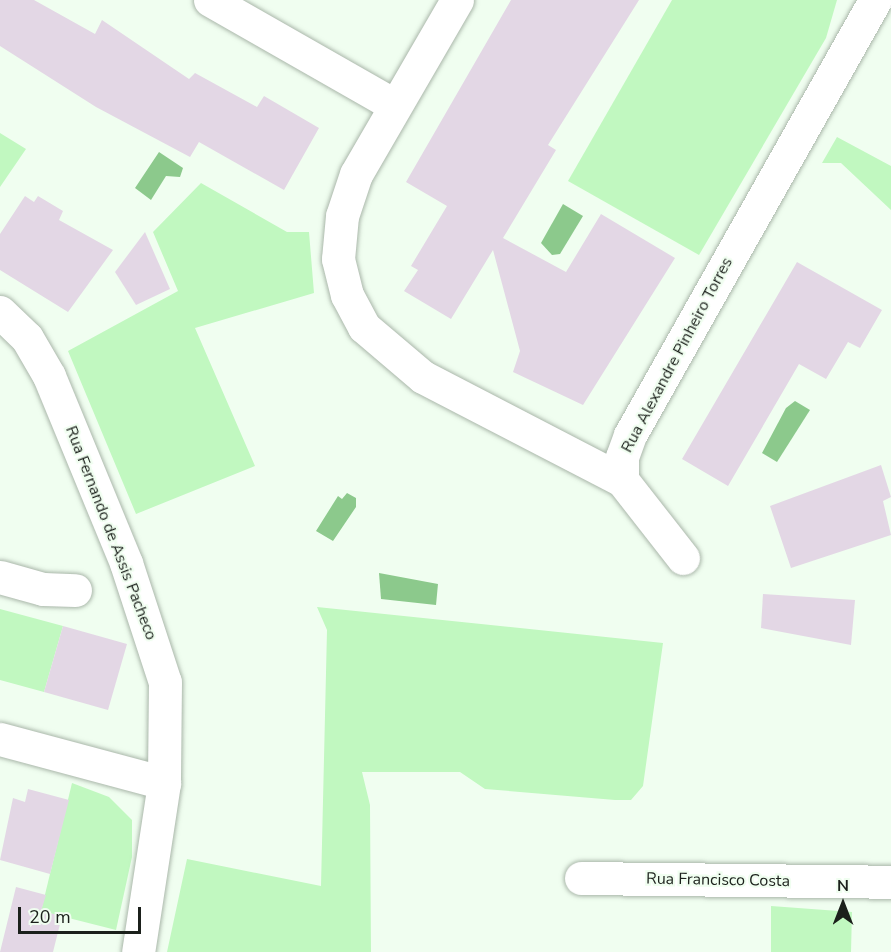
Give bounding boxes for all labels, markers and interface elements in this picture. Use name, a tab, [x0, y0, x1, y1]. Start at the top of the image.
street label: Rua Alexandre Pinheiro Torres	[617, 254, 737, 456]
street label: Rua Fernando de Assis Pacheco	[61, 423, 161, 643]
street label: Rua Francisco Costa	[646, 869, 790, 891]
north arrow	[813, 874, 873, 934]
text: N	[837, 875, 849, 897]
scale bar	[21, 895, 144, 933]
text: 20 m	[29, 905, 71, 929]

